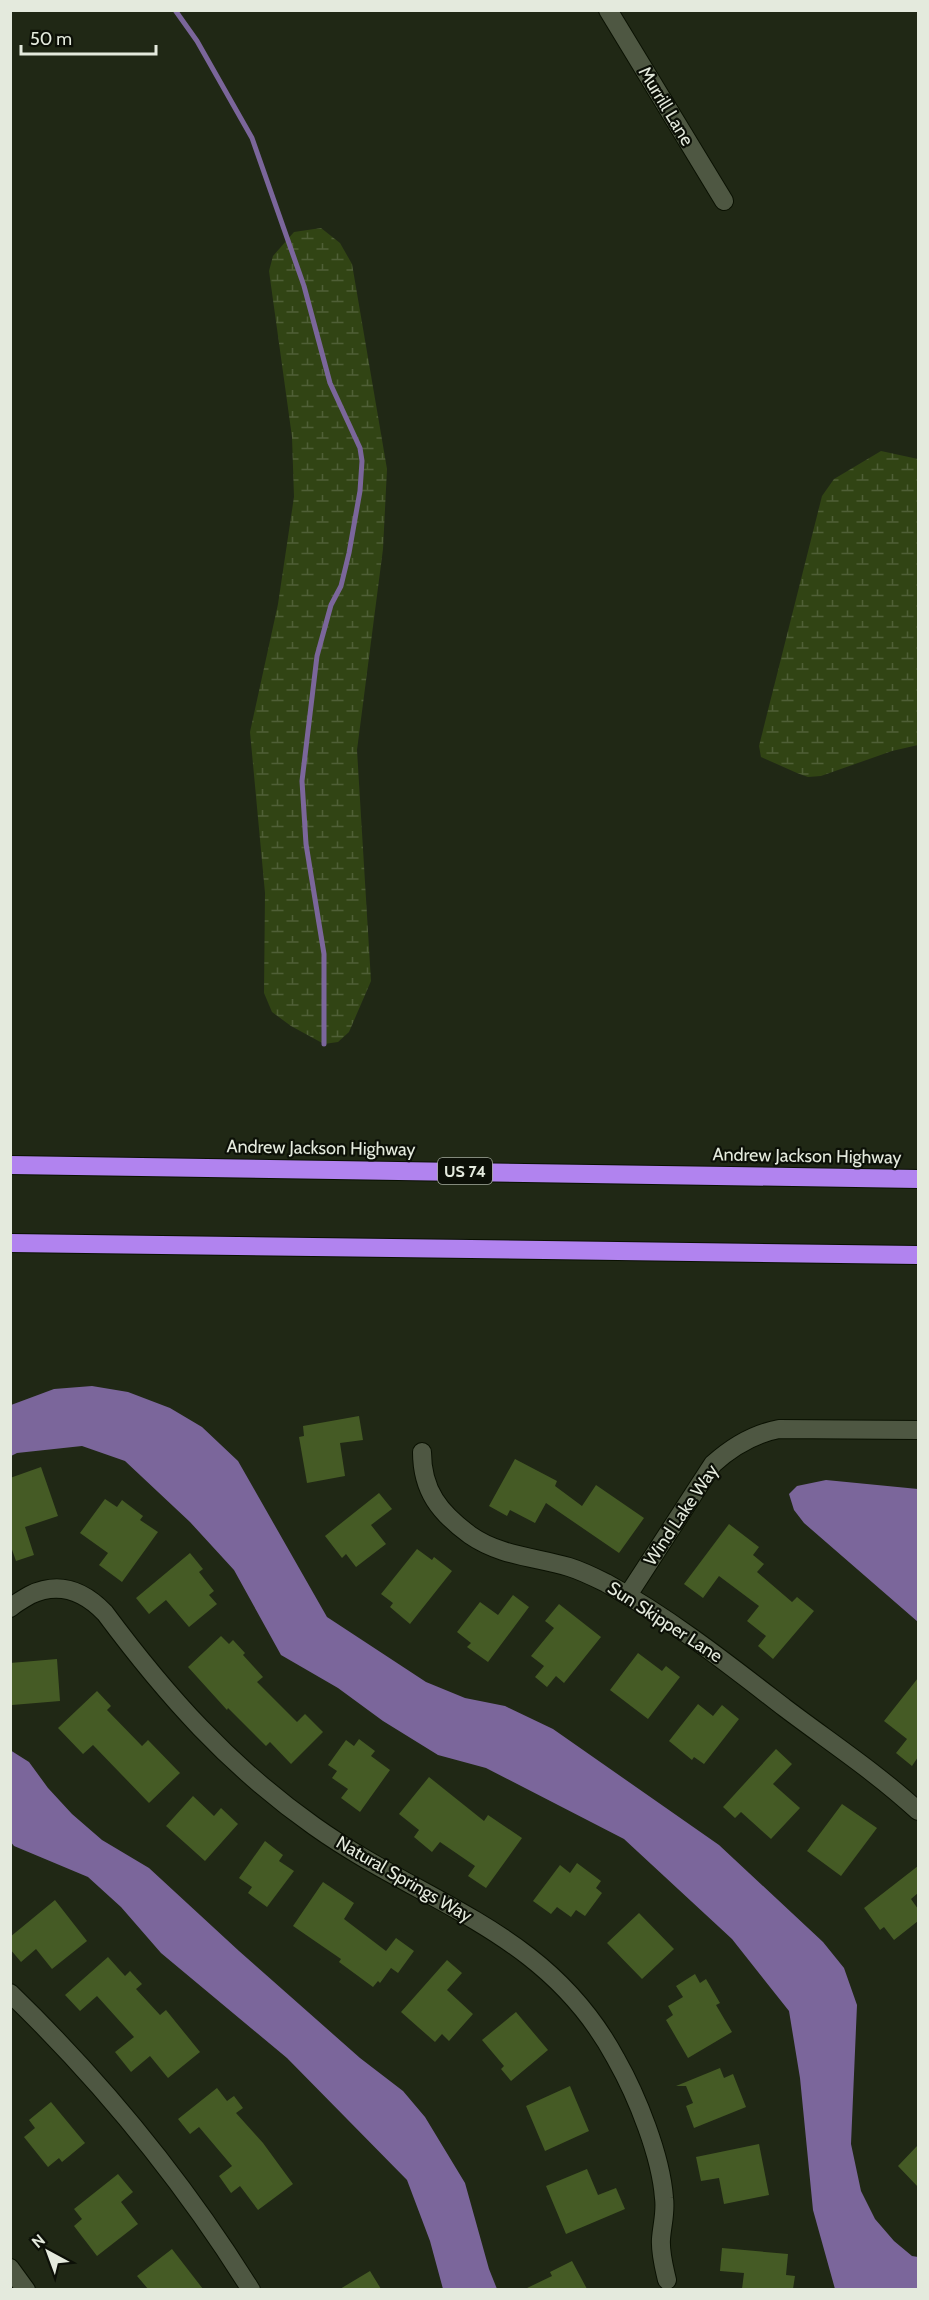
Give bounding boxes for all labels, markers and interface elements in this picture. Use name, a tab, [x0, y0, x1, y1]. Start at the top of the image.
scale bar	[21, 18, 156, 56]
text: 50 m	[30, 28, 72, 50]
street label: Murrill Lane	[634, 62, 698, 150]
street label: Andrew Jackson Highway	[226, 1135, 416, 1161]
street label: Andrew Jackson Highway	[712, 1143, 902, 1169]
road number: US 74	[438, 1158, 492, 1184]
street label: Wind Lake Way	[639, 1460, 723, 1570]
street label: Sun Skipper Lane	[604, 1577, 726, 1667]
street label: Natural Springs Way	[332, 1831, 476, 1927]
north arrow	[18, 2222, 78, 2282]
text: N	[28, 2230, 49, 2252]

